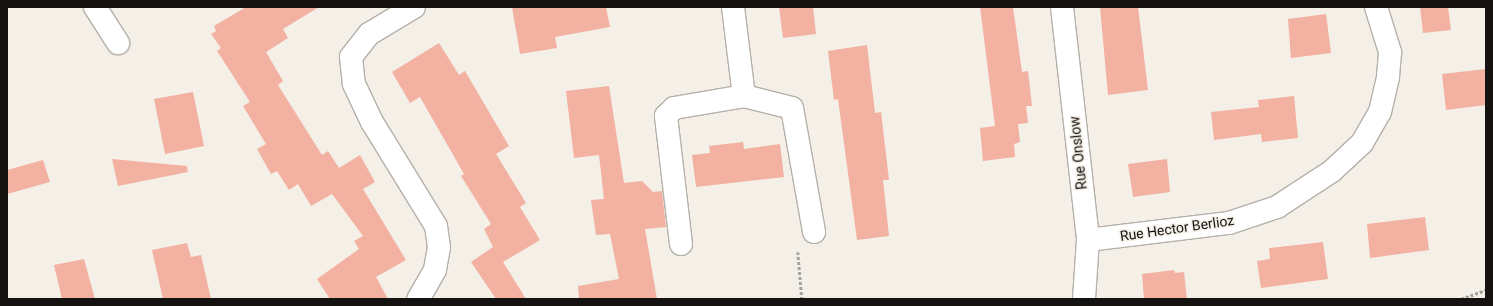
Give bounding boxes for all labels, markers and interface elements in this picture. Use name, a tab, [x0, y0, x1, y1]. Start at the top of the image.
street label: Rue Onslow	[1066, 115, 1090, 191]
street label: Rue Hector Berlioz	[1119, 212, 1235, 244]

